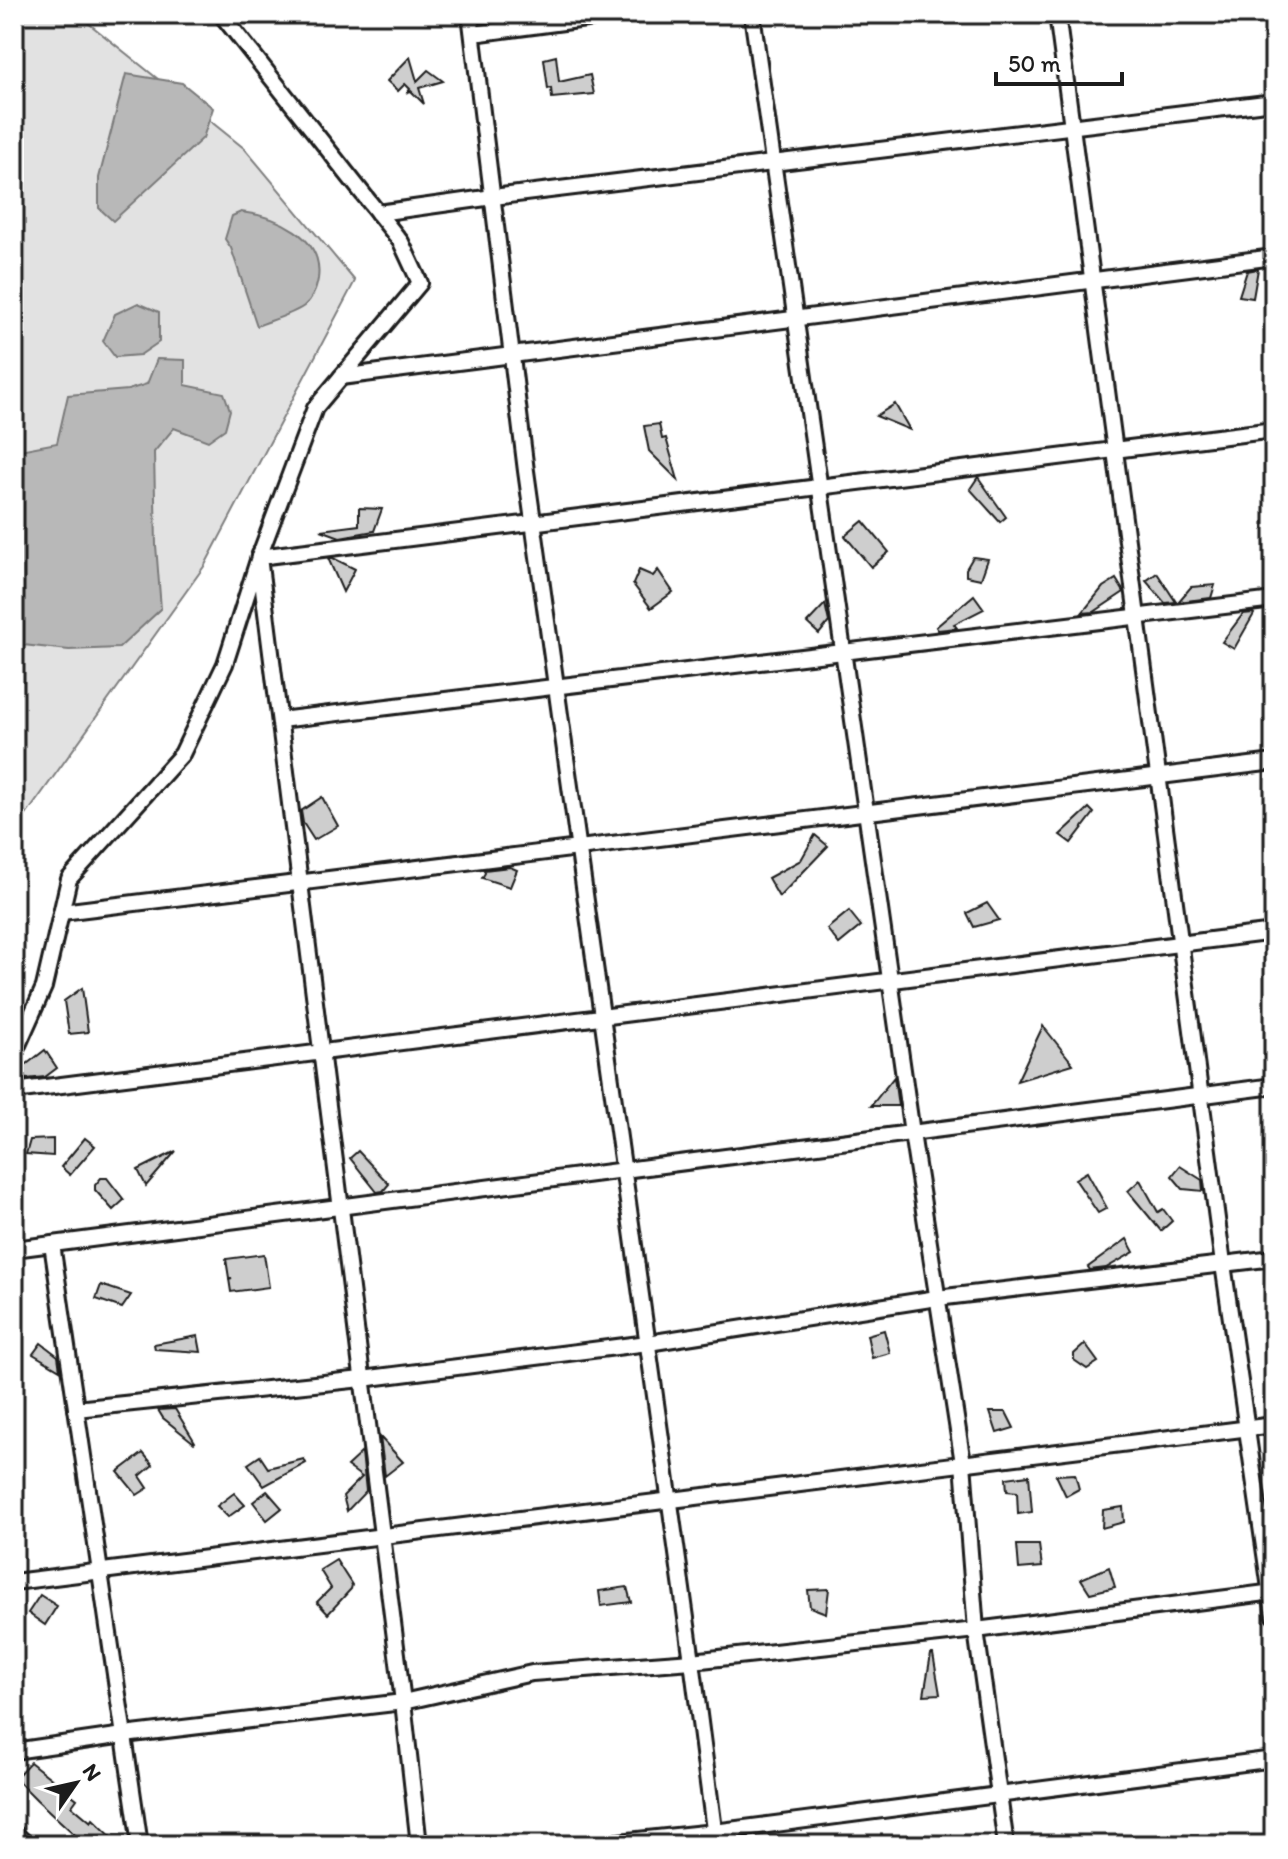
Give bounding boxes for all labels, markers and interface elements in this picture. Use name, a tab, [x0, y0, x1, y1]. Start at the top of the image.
scale bar	[996, 36, 1122, 86]
text: 50 m	[1008, 49, 1061, 78]
north arrow	[36, 1743, 116, 1823]
text: N	[77, 1758, 108, 1786]

